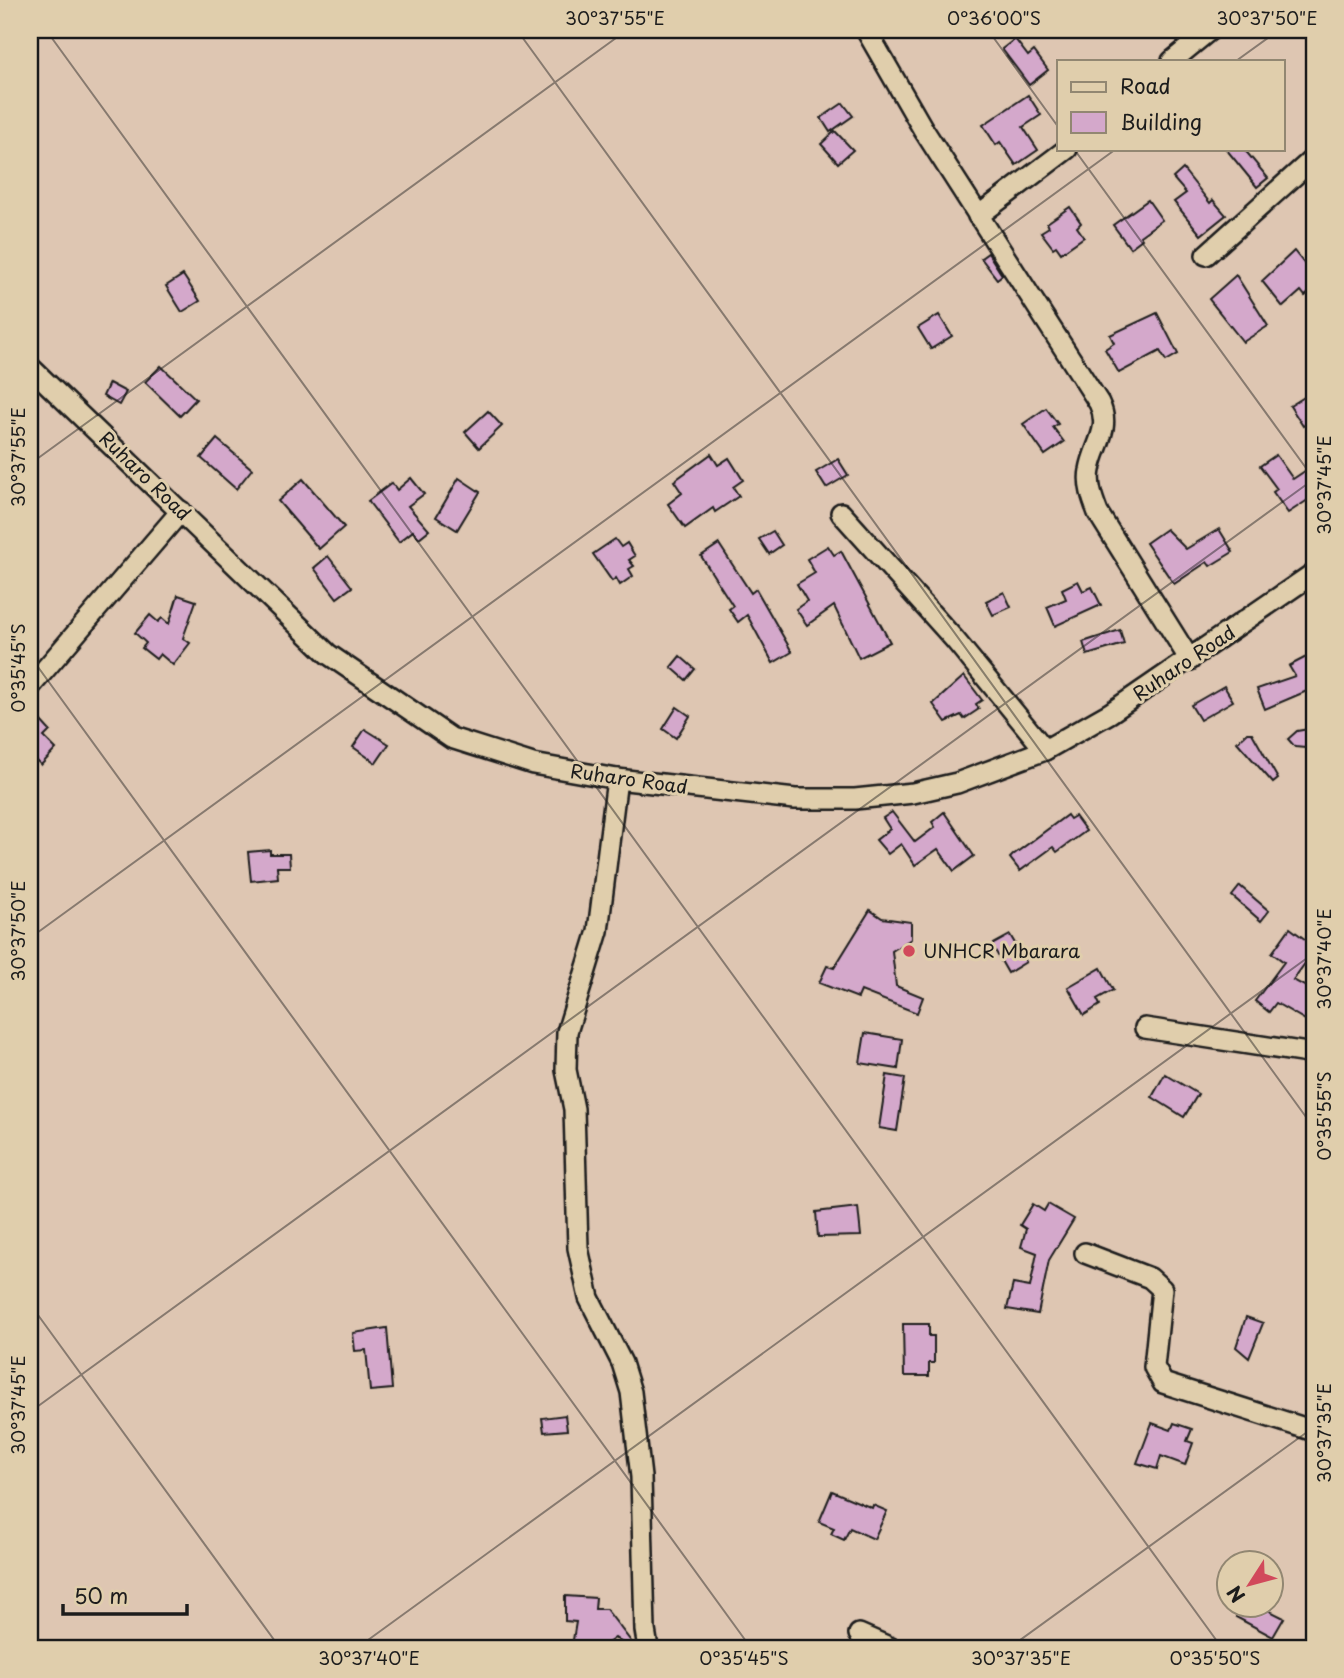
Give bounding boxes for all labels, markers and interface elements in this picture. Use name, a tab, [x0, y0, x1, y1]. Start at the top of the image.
text: 30°37'55"E	[565, 4, 665, 31]
text: 0°36'00"S	[947, 4, 1041, 31]
text: 30°37'50"E	[1216, 4, 1318, 31]
legend	[1057, 60, 1284, 150]
text: Road	[1120, 69, 1171, 101]
text: Building	[1120, 105, 1202, 137]
text: 30°37'55"E	[4, 407, 31, 507]
street label: Ruharo Road	[94, 424, 198, 526]
text: 30°37'45"E	[1310, 435, 1337, 535]
street label: Ruharo Road	[1127, 618, 1240, 707]
text: 0°35'45"S	[4, 623, 31, 713]
street label: Ruharo Road	[569, 756, 690, 800]
text: 30°37'50"E	[4, 880, 31, 982]
text: 30°37'40"E	[1310, 908, 1337, 1010]
place label: UNHCR Mbarara	[923, 936, 1080, 964]
marker: UNHCR Mbarara	[901, 943, 917, 959]
text: 0°35'55"S	[1310, 1071, 1337, 1161]
text: 30°37'45"E	[4, 1355, 31, 1455]
text: 30°37'35"E	[1310, 1383, 1337, 1483]
north arrow	[1214, 1548, 1284, 1618]
scale bar	[63, 1573, 187, 1617]
text: 50 m	[74, 1579, 128, 1611]
text: N	[1220, 1580, 1251, 1609]
text: 30°37'40"E	[318, 1644, 420, 1671]
text: 0°35'45"S	[699, 1644, 789, 1671]
text: 30°37'35"E	[971, 1644, 1071, 1671]
text: 0°35'50"S	[1170, 1644, 1260, 1671]

